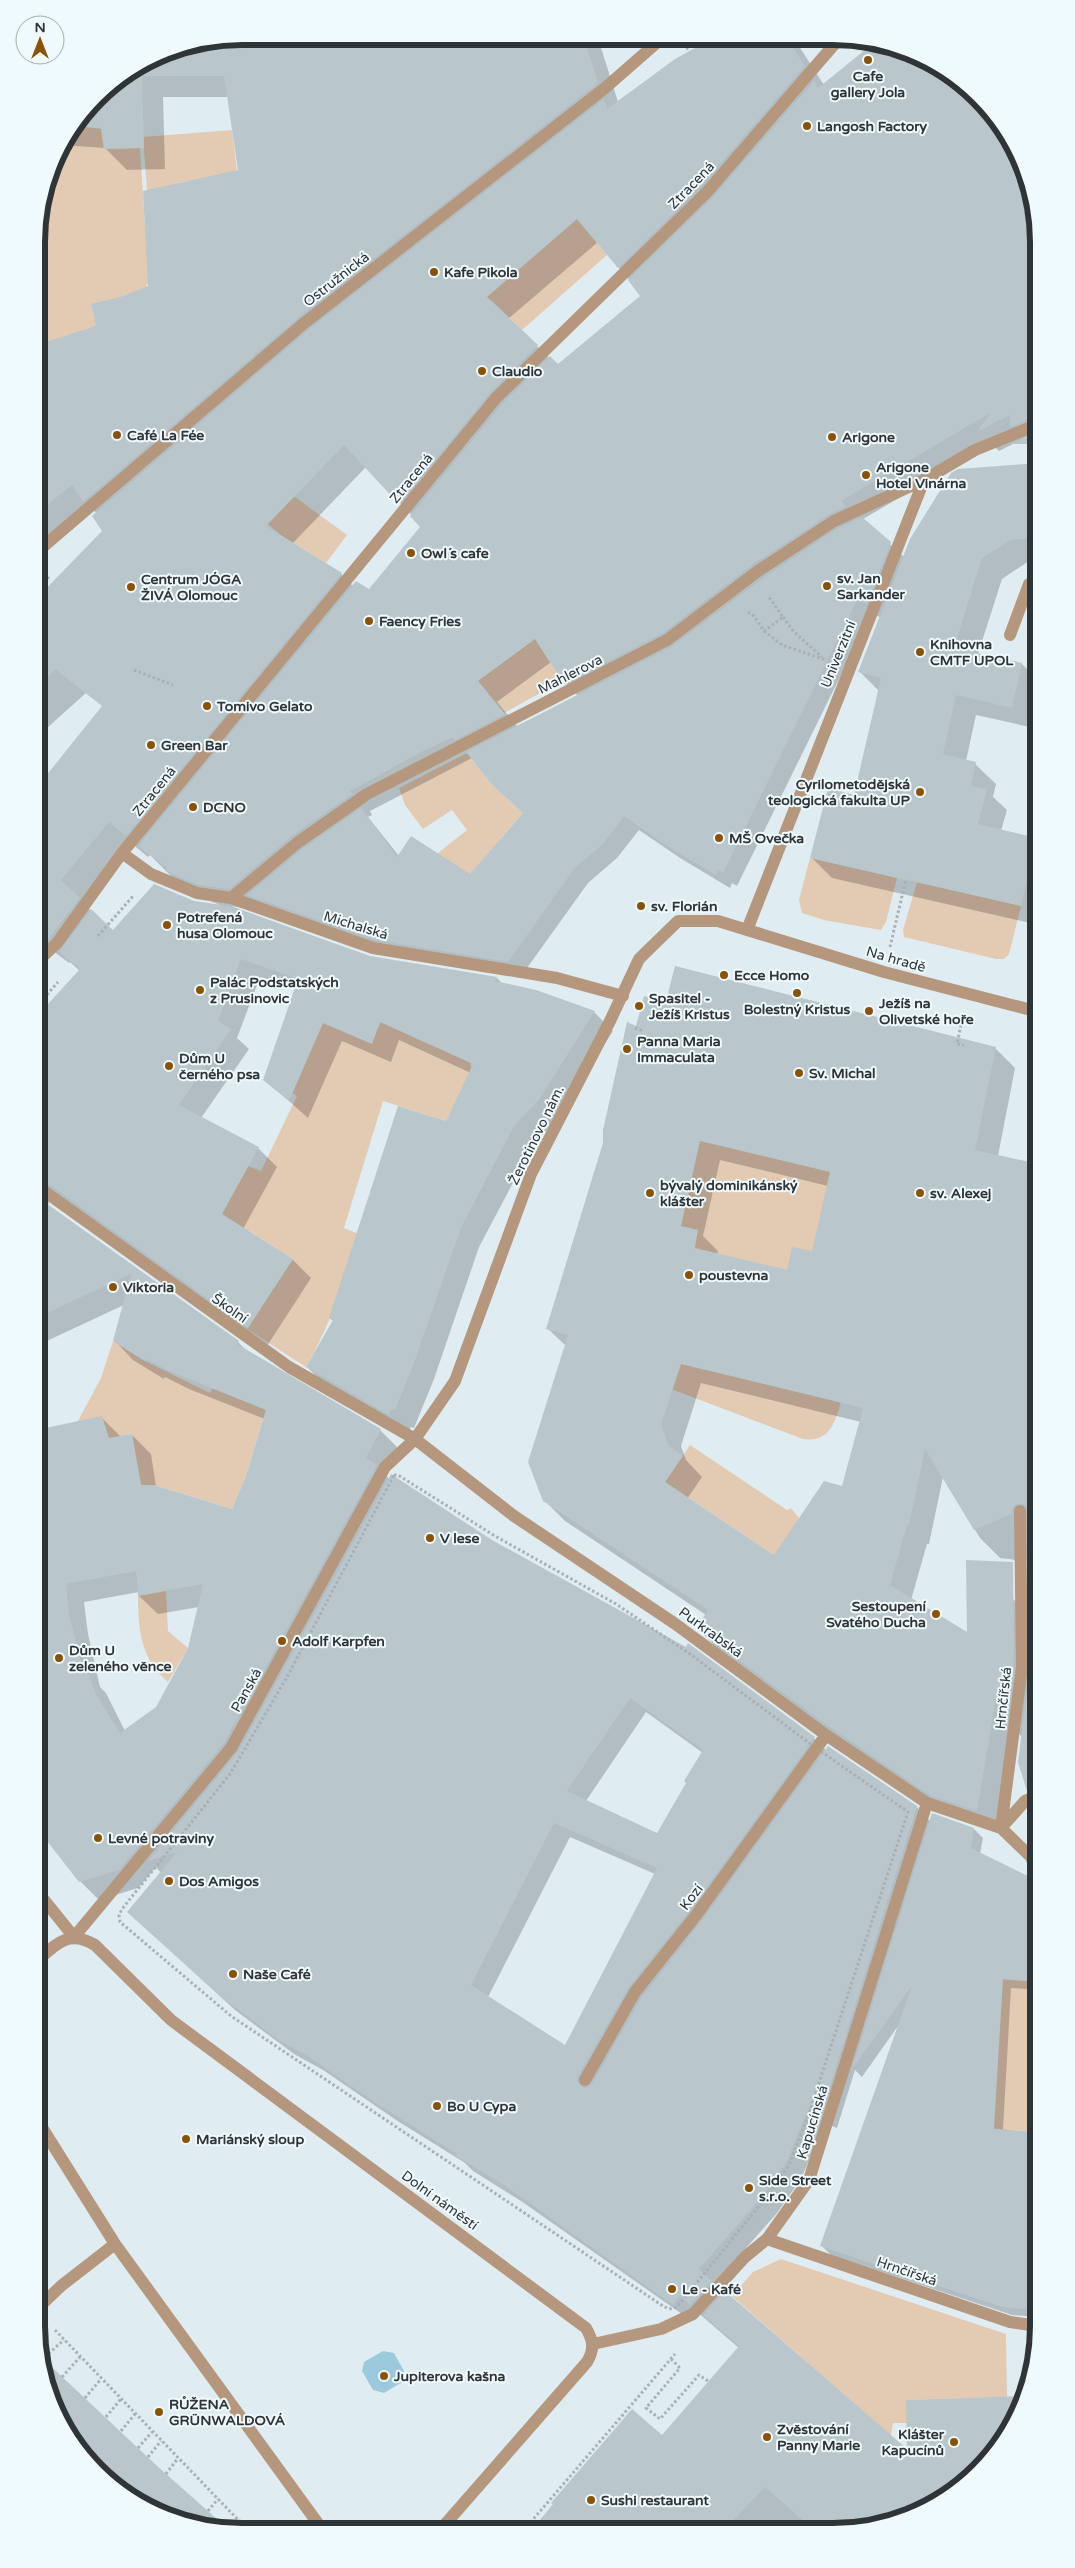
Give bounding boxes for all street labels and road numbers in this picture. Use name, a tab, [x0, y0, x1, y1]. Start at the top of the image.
street label: Ztracená	[665, 158, 718, 213]
street label: Ostružnická	[300, 248, 373, 310]
street label: Ztracená	[386, 450, 437, 507]
street label: Univerzitní	[817, 618, 860, 690]
street label: Mahlerova	[535, 651, 605, 698]
street label: Ztracená	[129, 763, 180, 820]
street label: Michalská	[322, 908, 390, 943]
street label: Na hradě	[864, 943, 928, 976]
street label: Žerotínovo nám.	[505, 1083, 568, 1188]
street label: Školní	[208, 1290, 251, 1327]
street label: Purkrabská	[675, 1603, 746, 1661]
street label: Panská	[227, 1665, 265, 1715]
street label: Hrnčířská	[992, 1666, 1015, 1730]
street label: Kozí	[676, 1880, 707, 1914]
street label: Kapucínská	[793, 2083, 832, 2161]
street label: Dolní náměstí	[398, 2167, 482, 2234]
street label: Hrnčířská	[874, 2253, 939, 2290]

